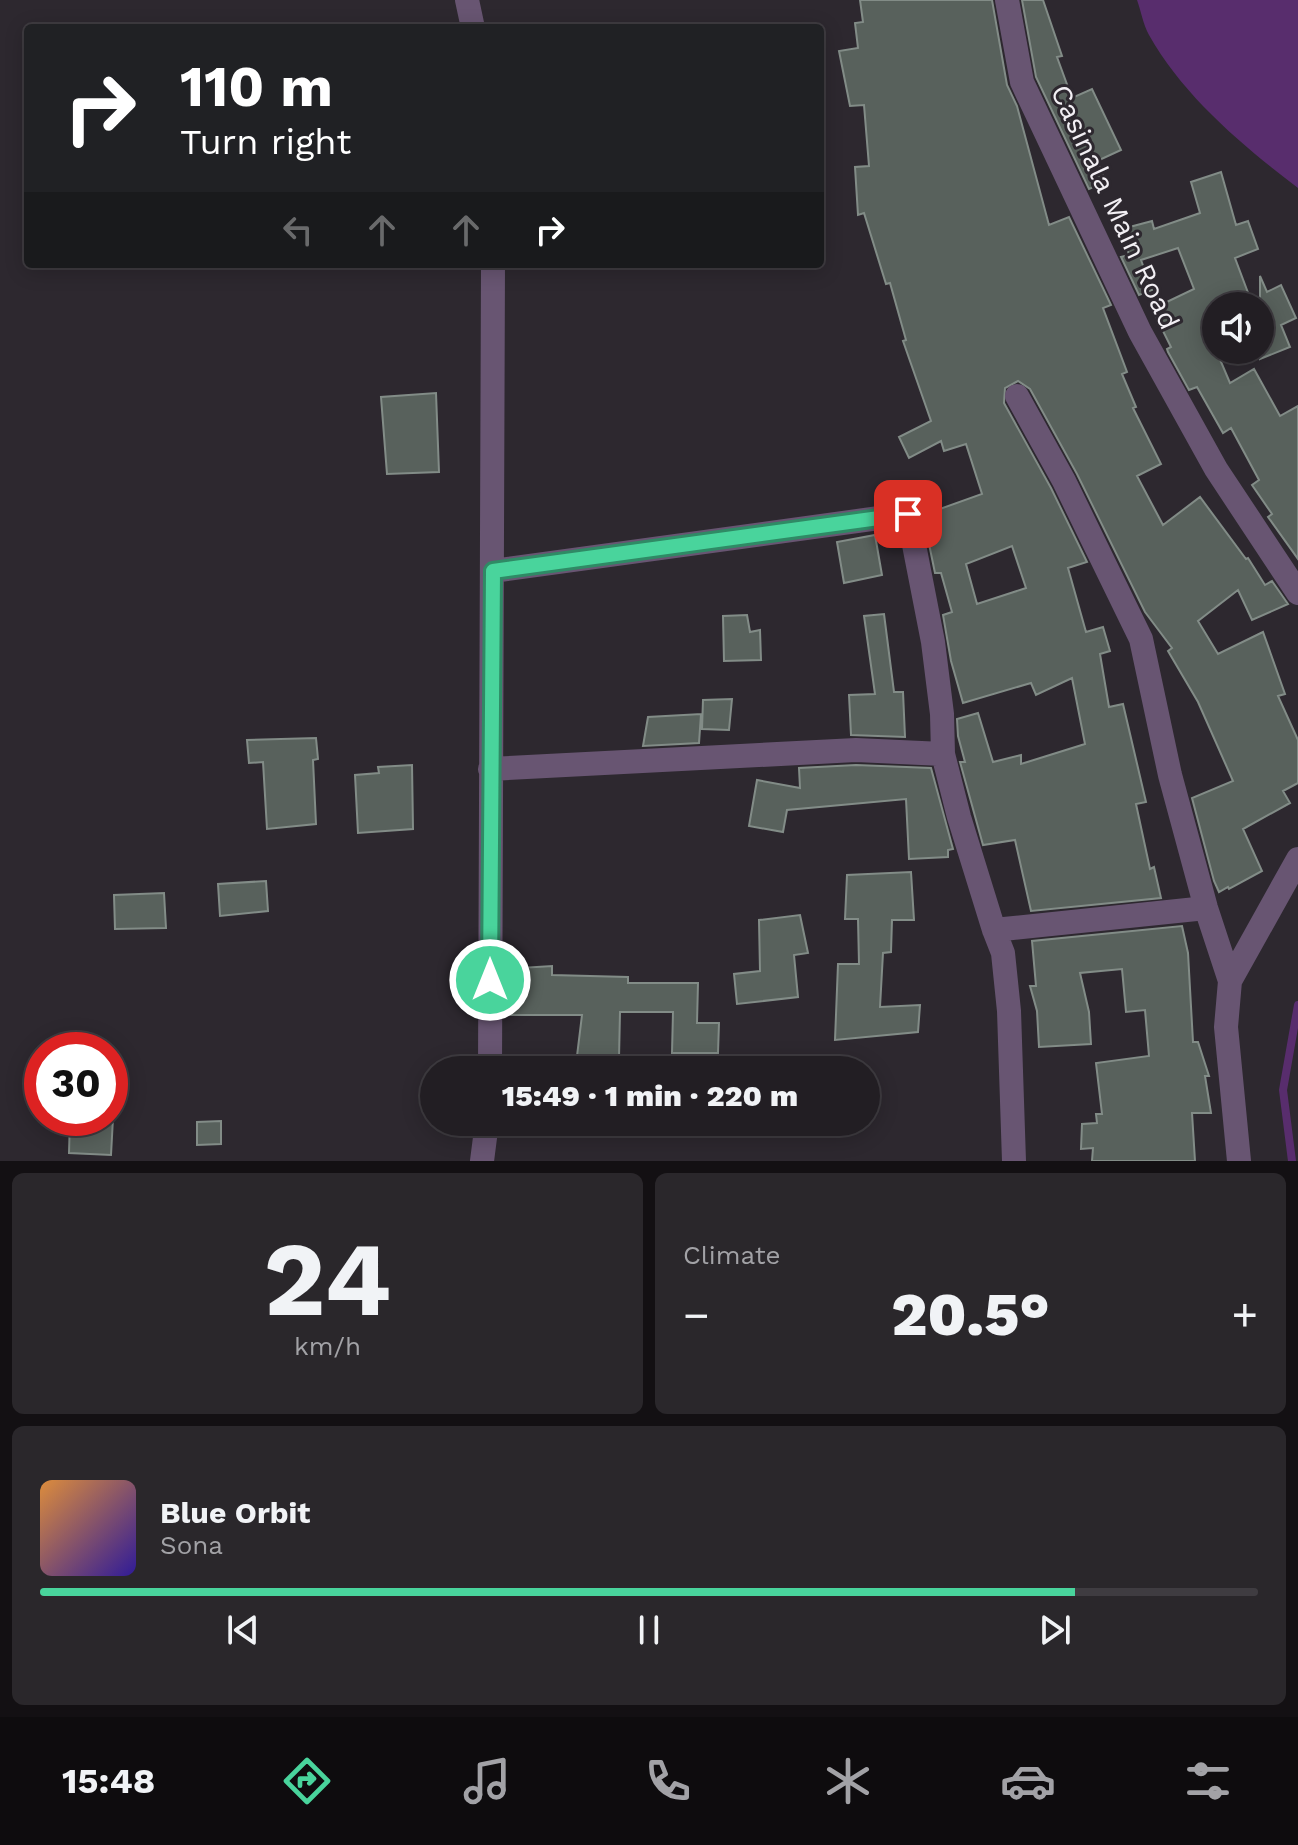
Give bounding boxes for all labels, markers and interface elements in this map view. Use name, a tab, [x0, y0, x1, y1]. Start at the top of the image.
text: 110 m	[180, 54, 333, 120]
icon: right	[48, 56, 152, 160]
street label: Casinala Main Road	[1044, 79, 1186, 335]
text: Turn right	[180, 121, 351, 163]
icon: left	[276, 208, 320, 252]
icon: ahead	[360, 208, 404, 252]
icon: ahead	[444, 208, 488, 252]
icon: right	[528, 208, 572, 252]
map controls	[1202, 292, 1274, 364]
button: sound	[1202, 292, 1274, 364]
pin	[874, 480, 942, 548]
icon: arrive	[886, 492, 930, 536]
position arrow	[448, 938, 532, 1022]
speed limit sign: 30	[24, 1032, 128, 1136]
text: 15:49 · 1 min · 220 m	[502, 1078, 798, 1113]
text: 24	[264, 1218, 391, 1340]
text: Climate	[683, 1240, 781, 1270]
text: 20.5°	[891, 1279, 1050, 1350]
text: −	[683, 1289, 710, 1341]
text: +	[1231, 1289, 1258, 1341]
text: km/h	[294, 1331, 361, 1361]
text: Blue Orbit	[160, 1495, 310, 1530]
text: Sona	[160, 1530, 223, 1560]
icon: previous	[221, 1608, 265, 1652]
icon: pause	[627, 1608, 671, 1652]
icon: next	[1033, 1608, 1077, 1652]
icon: directions	[279, 1753, 335, 1809]
icon: music	[459, 1753, 515, 1809]
icon: phone	[640, 1753, 696, 1809]
icon: climate	[820, 1753, 876, 1809]
icon: car	[1000, 1753, 1056, 1809]
icon: filters	[1180, 1753, 1236, 1809]
text: 15:48	[62, 1760, 155, 1802]

